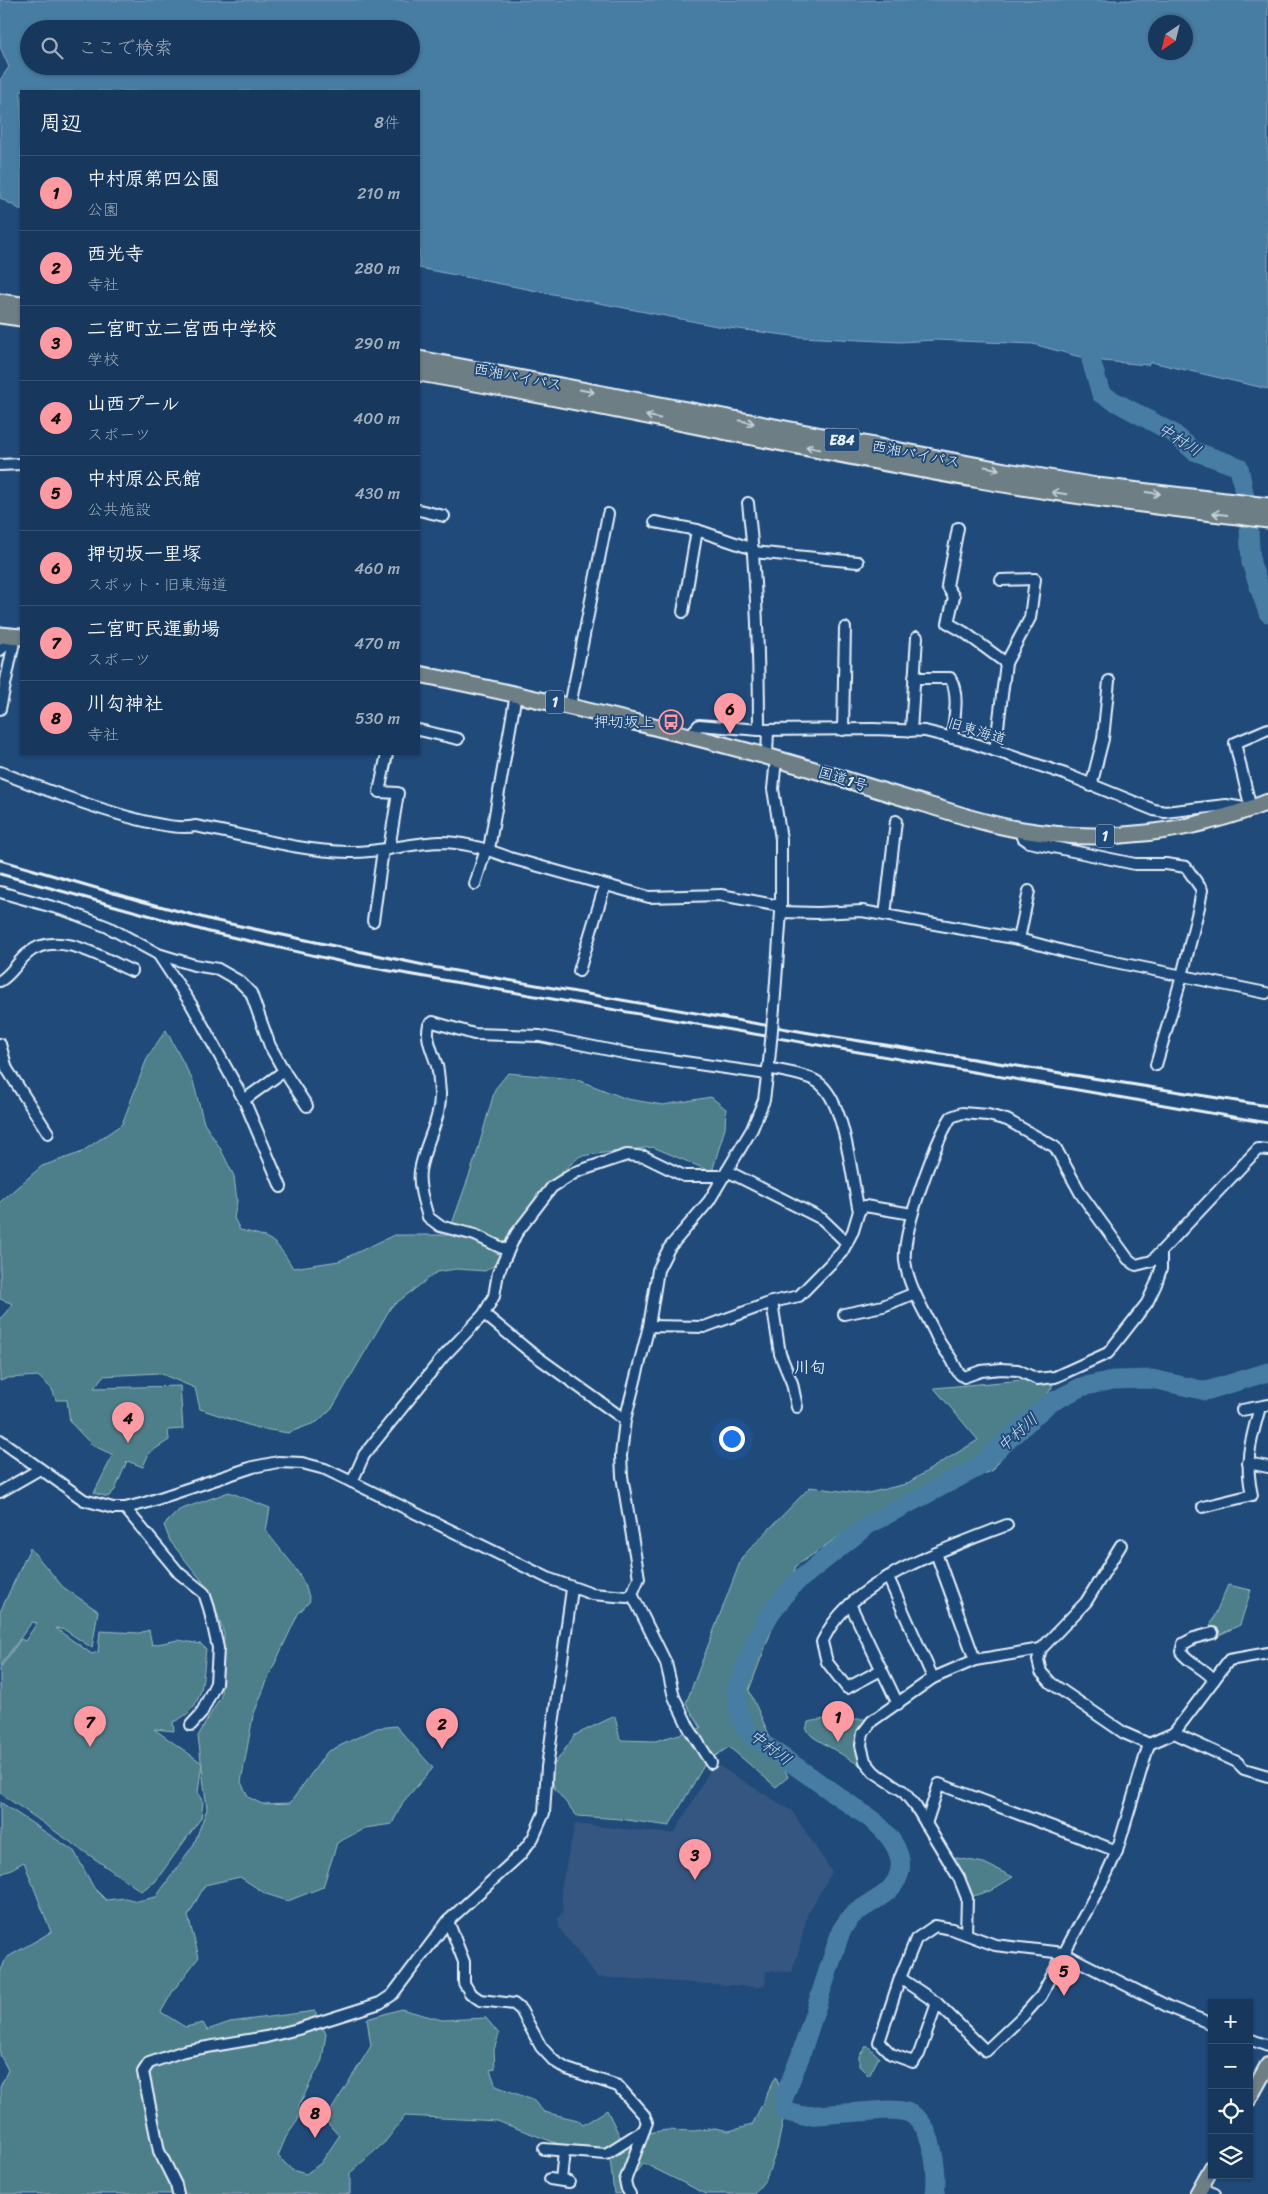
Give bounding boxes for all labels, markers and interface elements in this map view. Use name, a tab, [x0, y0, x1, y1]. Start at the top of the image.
north arrow	[1148, 15, 1193, 60]
search box	[20, 20, 420, 75]
text: ここで検索	[78, 31, 173, 64]
icon: search	[38, 34, 66, 62]
text: 周辺	[40, 104, 82, 142]
text: 8件	[374, 108, 400, 137]
text: 中村原第四公園	[87, 162, 220, 195]
text: 1	[53, 179, 59, 208]
text: 210 m	[357, 179, 400, 208]
text: 公園	[87, 195, 119, 224]
text: 西光寺	[87, 237, 144, 270]
text: 2	[51, 254, 61, 283]
text: 280 m	[355, 254, 400, 283]
text: 寺社	[87, 270, 119, 299]
text: 二宮町立二宮西中学校	[87, 312, 277, 345]
text: 3	[52, 329, 60, 358]
text: 290 m	[354, 329, 400, 358]
text: 学校	[87, 345, 119, 374]
street label: 西湘バイパス	[471, 356, 565, 398]
one-way arrow	[579, 386, 595, 396]
text: 山西プール	[87, 387, 180, 420]
text: 4	[51, 404, 61, 433]
text: 400 m	[353, 404, 400, 433]
one-way arrow	[646, 411, 662, 421]
water label: 中村川	[1152, 414, 1208, 464]
one-way arrow	[738, 417, 754, 427]
text: スポーツ	[87, 420, 151, 449]
road number: E84	[824, 428, 860, 452]
street label: 西湘バイパス	[869, 433, 963, 475]
one-way arrow	[805, 443, 821, 452]
text: 中村原公民館	[87, 462, 201, 495]
one-way arrow	[984, 464, 1000, 474]
text: 5	[51, 479, 61, 508]
text: 430 m	[355, 479, 400, 508]
one-way arrow	[1051, 488, 1067, 498]
one-way arrow	[1145, 488, 1161, 498]
text: 公共施設	[87, 495, 151, 524]
one-way arrow	[1212, 509, 1228, 519]
text: 押切坂一里塚	[87, 537, 201, 570]
text: 6	[51, 554, 61, 583]
text: 460 m	[354, 554, 400, 583]
text: スポット · 旧東海道	[87, 570, 228, 599]
text: 二宮町民運動場	[87, 612, 220, 645]
text: 7	[51, 629, 61, 658]
text: 470 m	[354, 629, 400, 658]
text: スポーツ	[87, 645, 151, 674]
text: 川勾神社	[87, 687, 163, 720]
road number: 1	[546, 690, 564, 714]
pin: 6	[714, 693, 746, 734]
text: 8	[51, 704, 61, 733]
text: 530 m	[355, 704, 400, 733]
place label: 押切坂上	[594, 709, 654, 735]
bus stop icon: 押切坂上	[658, 709, 684, 735]
street label: 旧東海道	[945, 710, 1009, 752]
text: 寺社	[87, 720, 119, 749]
street label: 国道1号	[815, 759, 871, 799]
road number: 1	[1096, 824, 1114, 848]
district label: 川匂	[794, 1353, 826, 1382]
pin: 4	[112, 1402, 144, 1443]
water label: 中村川	[990, 1406, 1045, 1459]
your location	[719, 1426, 745, 1452]
pin: 1	[822, 1701, 854, 1742]
pin: 7	[74, 1706, 106, 1747]
pin: 2	[426, 1708, 458, 1749]
water label: 中村川	[743, 1721, 799, 1773]
pin: 3	[679, 1839, 711, 1880]
pin: 5	[1048, 1955, 1080, 1996]
map controls	[1208, 1999, 1253, 2179]
button: +	[1208, 1999, 1253, 2044]
button: −	[1208, 2044, 1253, 2089]
button: locate	[1208, 2089, 1253, 2134]
pin: 8	[299, 2097, 331, 2138]
button: layers	[1208, 2134, 1253, 2179]

